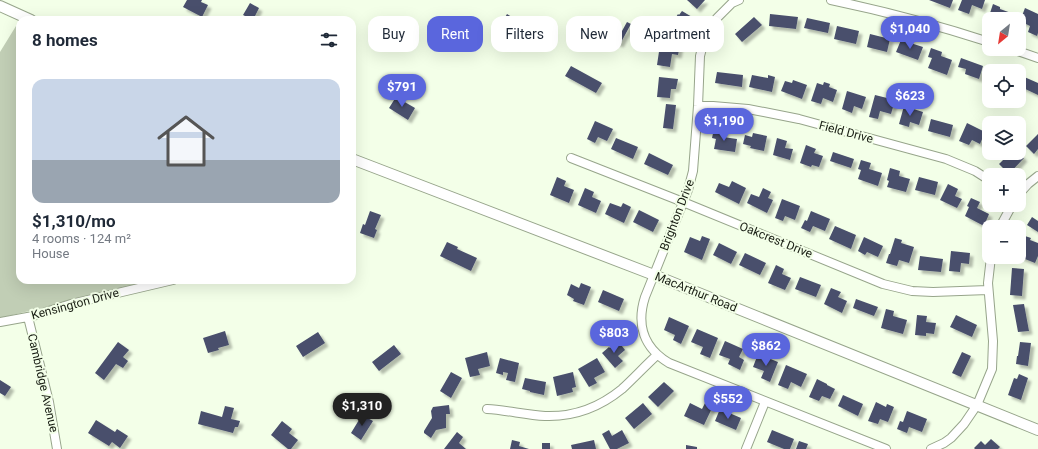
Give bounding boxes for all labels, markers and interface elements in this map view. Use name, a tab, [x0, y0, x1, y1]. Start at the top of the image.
north arrow	[982, 12, 1026, 56]
map controls	[982, 12, 1026, 264]
chip: Buy	[368, 16, 419, 52]
chip: Rent	[427, 16, 483, 52]
chip: Filters	[491, 16, 558, 52]
chip: New	[566, 16, 622, 52]
chip: Apartment	[630, 16, 724, 52]
pin: $1,040	[877, 16, 943, 50]
text: $1,040	[890, 21, 930, 36]
icon: filters	[318, 29, 340, 51]
text: 8 homes	[32, 30, 98, 50]
button: locate	[982, 64, 1026, 108]
pin: $791	[378, 74, 426, 108]
text: $791	[387, 79, 417, 94]
pin: $623	[886, 83, 934, 117]
text: $623	[895, 88, 925, 103]
icon: home	[150, 105, 222, 177]
pin: $1,190	[691, 108, 757, 142]
text: $1,190	[704, 113, 744, 128]
button: layers	[982, 116, 1026, 160]
street label: Field Drive	[817, 118, 875, 146]
button: +	[982, 168, 1026, 212]
street label: Brighton Drive	[657, 177, 697, 253]
text: $1,310/mo	[32, 211, 116, 231]
street label: Oakcrest Drive	[737, 219, 815, 261]
button: −	[982, 220, 1026, 264]
text: 4 rooms · 124 m²	[32, 231, 131, 246]
text: House	[32, 246, 69, 261]
street label: MacArthur Road	[653, 269, 739, 315]
street label: Kensington Drive	[30, 286, 120, 322]
pin: $803	[590, 320, 638, 354]
text: $803	[599, 325, 629, 340]
street label: Cambridge Avenue	[25, 332, 61, 434]
pin: $862	[742, 333, 790, 367]
text: $862	[751, 338, 781, 353]
pin: $552	[704, 386, 752, 420]
text: $552	[713, 391, 743, 406]
pin: $1,310	[329, 393, 395, 427]
text: $1,310	[342, 398, 382, 413]

